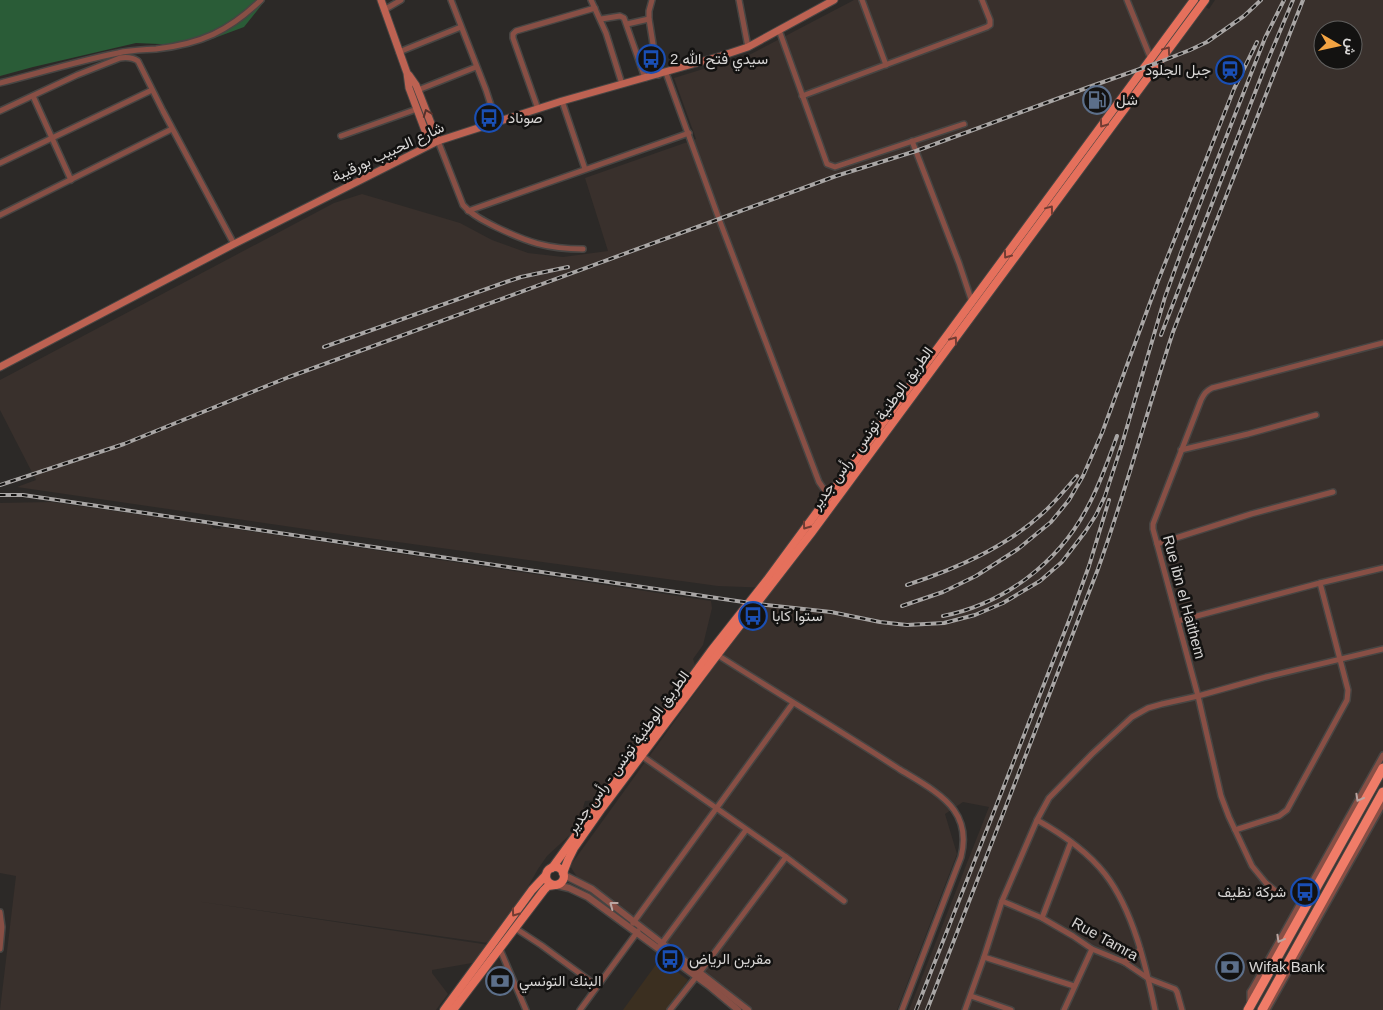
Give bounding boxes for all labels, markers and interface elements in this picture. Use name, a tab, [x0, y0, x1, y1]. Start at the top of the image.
north arrow	[1313, 20, 1363, 70]
text: ش	[1341, 37, 1360, 57]
bus stop icon: 2 سيدي فتح الله	[636, 44, 666, 74]
one-way arrow	[1161, 46, 1170, 56]
place label: 2 سيدي فتح الله	[670, 50, 768, 72]
station icon: جبل الجلود	[1215, 55, 1245, 85]
place label: جبل الجلود	[1145, 61, 1211, 79]
fuel station icon: شل	[1082, 85, 1112, 115]
place label: شل	[1116, 91, 1138, 109]
bus stop icon: صوناد	[474, 103, 504, 133]
one-way arrow	[423, 109, 433, 118]
place label: صوناد	[508, 109, 543, 127]
street label: شارع الحبيب بورقيبة	[329, 118, 448, 188]
one-way arrow	[1101, 118, 1109, 127]
one-way arrow	[1044, 206, 1054, 215]
one-way arrow	[1004, 249, 1013, 259]
one-way arrow	[948, 337, 956, 346]
street label: الطريق الوطنية تونس - رأس جدير	[806, 343, 938, 514]
one-way arrow	[804, 520, 812, 529]
street label: Rue ibn el Haithem	[1160, 533, 1209, 661]
bus stop icon: ستوا كابا	[738, 601, 768, 631]
place label: ستوا كابا	[772, 607, 823, 625]
street label: الطريق الوطنية تونس - رأس جدير	[562, 667, 694, 838]
one-way arrow	[1355, 792, 1365, 801]
bus stop icon: شركة نظيف	[1290, 877, 1320, 907]
place label: شركة نظيف	[1217, 883, 1286, 901]
one-way arrow	[610, 903, 619, 911]
one-way arrow	[513, 907, 521, 916]
street label: Rue Tamra	[1069, 913, 1142, 964]
one-way arrow	[1276, 934, 1286, 943]
bus stop icon: مقرين الرياض	[655, 944, 685, 974]
place label: مقرين الرياض	[689, 950, 771, 969]
bank icon: Wifak Bank	[1215, 952, 1245, 982]
place label: Wifak Bank	[1249, 958, 1325, 975]
bank icon: البنك التونسي	[485, 966, 515, 996]
place label: البنك التونسي	[519, 972, 601, 994]

